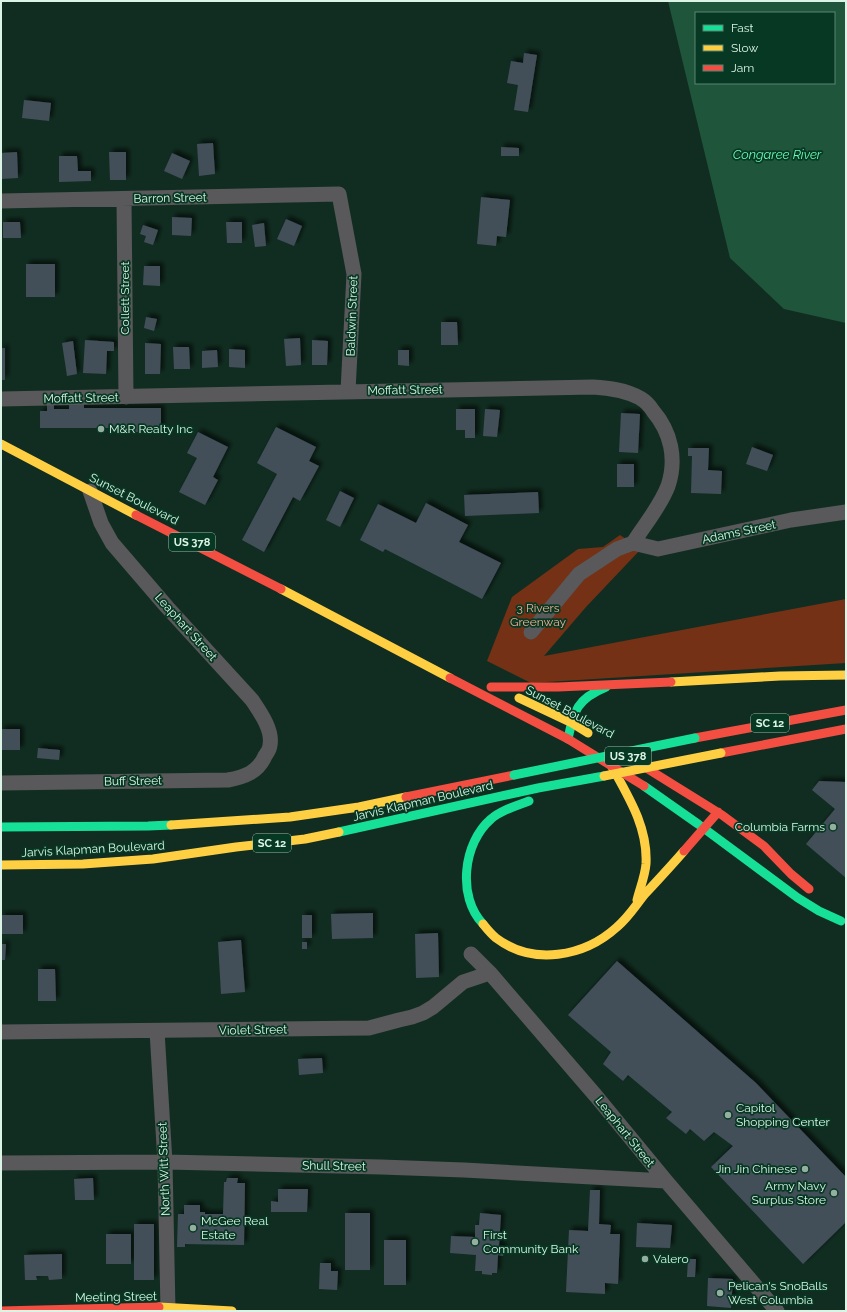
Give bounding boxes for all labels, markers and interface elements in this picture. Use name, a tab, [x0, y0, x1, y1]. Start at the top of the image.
legend	[695, 12, 835, 84]
text: Fast	[731, 21, 754, 35]
text: Slow	[731, 41, 758, 55]
text: Jam	[731, 61, 754, 75]
water label: Congaree River	[733, 147, 822, 162]
street label: Barron Street	[133, 190, 207, 206]
street label: Collett Street	[118, 261, 132, 335]
street label: Baldwin Street	[344, 275, 360, 357]
street label: Moffatt Street	[367, 382, 443, 398]
street label: Moffatt Street	[43, 390, 119, 406]
place label: M&R Realty Inc	[109, 422, 193, 436]
marker: M&R Realty Inc	[96, 424, 106, 434]
street label: Sunset Boulevard	[87, 471, 181, 527]
street label: Adams Street	[701, 517, 777, 547]
road number: US 378	[169, 533, 215, 551]
street label: Leaphart Street	[152, 590, 220, 664]
park label: 3 Rivers Greenway	[510, 601, 567, 629]
street label: Sunset Boulevard	[523, 683, 617, 741]
road number: SC 12	[751, 714, 789, 732]
road number: US 378	[605, 747, 651, 765]
street label: Buff Street	[104, 773, 162, 789]
street label: Jarvis Klapman Boulevard	[351, 778, 495, 824]
place label: Columbia Farms	[735, 820, 825, 834]
marker: Columbia Farms	[828, 822, 838, 832]
road number: SC 12	[253, 834, 291, 852]
street label: Jarvis Klapman Boulevard	[21, 838, 165, 860]
street label: Violet Street	[219, 1022, 287, 1038]
street label: Leaphart Street	[593, 1094, 657, 1170]
place label: Capitol Shopping Center	[736, 1101, 830, 1129]
marker: Capitol Shopping Center	[723, 1110, 733, 1120]
street label: North Witt Street	[155, 1122, 173, 1216]
street label: Shull Street	[302, 1158, 366, 1174]
place label: Jin Jin Chinese	[716, 1162, 797, 1176]
marker: Jin Jin Chinese	[800, 1164, 810, 1174]
place label: Army Navy Surplus Store	[751, 1179, 826, 1207]
marker: Army Navy Surplus Store	[829, 1188, 839, 1198]
place label: McGee Real Estate	[201, 1214, 269, 1242]
marker: McGee Real Estate	[188, 1223, 198, 1233]
place label: First Community Bank	[483, 1228, 579, 1256]
marker: First Community Bank	[470, 1237, 480, 1247]
place label: Valero	[653, 1252, 689, 1266]
marker: Valero	[640, 1254, 650, 1264]
place label: Pelican's SnoBalls West Columbia	[728, 1279, 828, 1307]
marker: Pelican's SnoBalls West Columbia	[715, 1288, 725, 1298]
street label: Meeting Street	[75, 1289, 157, 1305]

